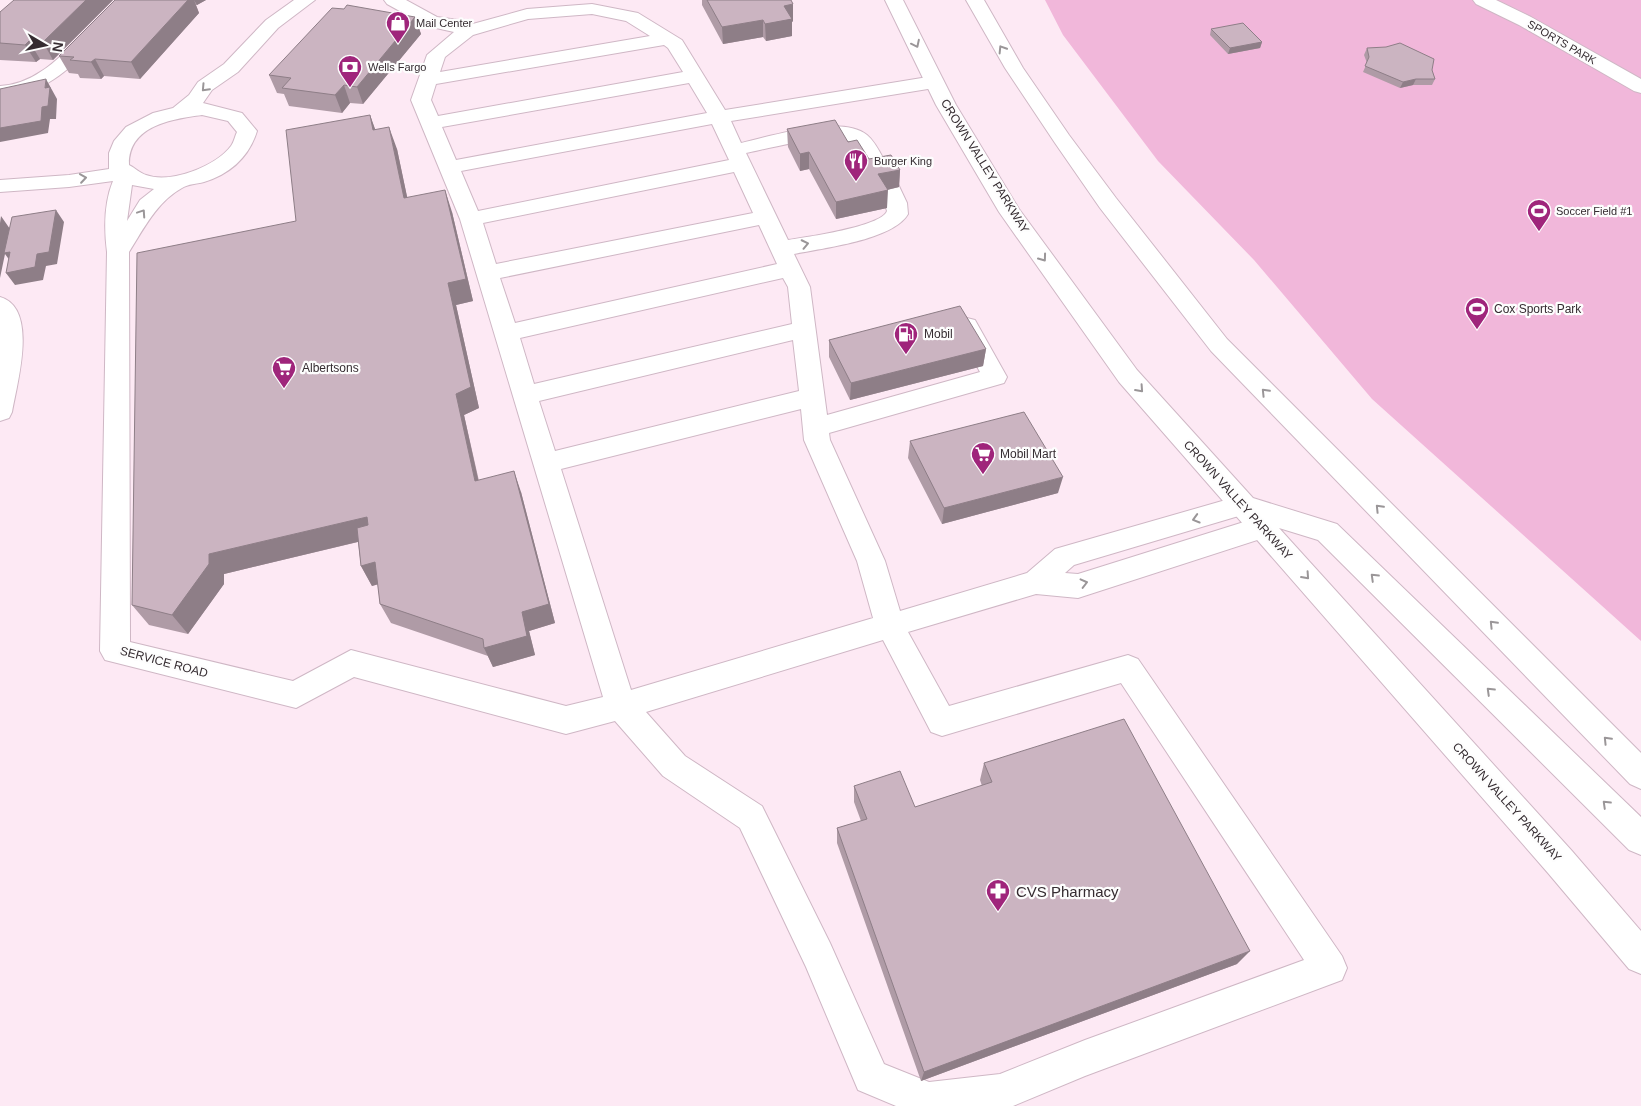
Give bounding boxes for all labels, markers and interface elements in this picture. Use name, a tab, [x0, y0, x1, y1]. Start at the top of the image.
shop icon: Mail Center	[385, 10, 411, 44]
place label: Mail Center	[416, 17, 473, 29]
street label: SPORTS PARK	[1526, 17, 1599, 67]
north arrow	[20, 20, 70, 70]
one-way arrow	[909, 39, 920, 48]
text: N	[49, 41, 67, 53]
one-way arrow	[999, 45, 1009, 54]
bank icon: Wells Fargo	[337, 54, 363, 88]
place label: Wells Fargo	[368, 61, 426, 73]
one-way arrow	[202, 82, 211, 91]
street label: CROWN VALLEY PARKWAY	[938, 96, 1032, 236]
restaurant icon: Burger King	[843, 148, 869, 182]
place label: Burger King	[874, 155, 932, 167]
one-way arrow	[79, 174, 88, 184]
sports icon: Soccer Field #1	[1526, 198, 1552, 232]
place label: Soccer Field #1	[1556, 205, 1632, 217]
one-way arrow	[136, 209, 145, 219]
one-way arrow	[801, 239, 810, 250]
one-way arrow	[1037, 252, 1046, 262]
sports icon: Cox Sports Park	[1464, 296, 1490, 330]
place label: Cox Sports Park	[1494, 302, 1582, 316]
fuel station icon: Mobil	[893, 321, 919, 355]
place label: Mobil	[924, 327, 953, 341]
supermarket icon: Albertsons	[271, 355, 297, 389]
place label: Albertsons	[302, 361, 359, 375]
one-way arrow	[1134, 383, 1143, 392]
one-way arrow	[1262, 389, 1271, 398]
street label: CROWN VALLEY PARKWAY	[1181, 438, 1295, 562]
supermarket icon: Mobil Mart	[970, 441, 996, 475]
place label: Mobil Mart	[1000, 447, 1057, 461]
one-way arrow	[1376, 504, 1385, 513]
one-way arrow	[1192, 513, 1201, 524]
one-way arrow	[1300, 570, 1309, 579]
one-way arrow	[1370, 574, 1379, 583]
one-way arrow	[1080, 578, 1089, 589]
one-way arrow	[1490, 620, 1499, 629]
street label: SERVICE ROAD	[118, 644, 210, 681]
one-way arrow	[1487, 688, 1496, 697]
one-way arrow	[1604, 736, 1613, 745]
street label: CROWN VALLEY PARKWAY	[1450, 740, 1564, 864]
one-way arrow	[1603, 801, 1612, 810]
pharmacy icon: CVS Pharmacy	[985, 878, 1011, 912]
place label: CVS Pharmacy	[1016, 883, 1119, 900]

